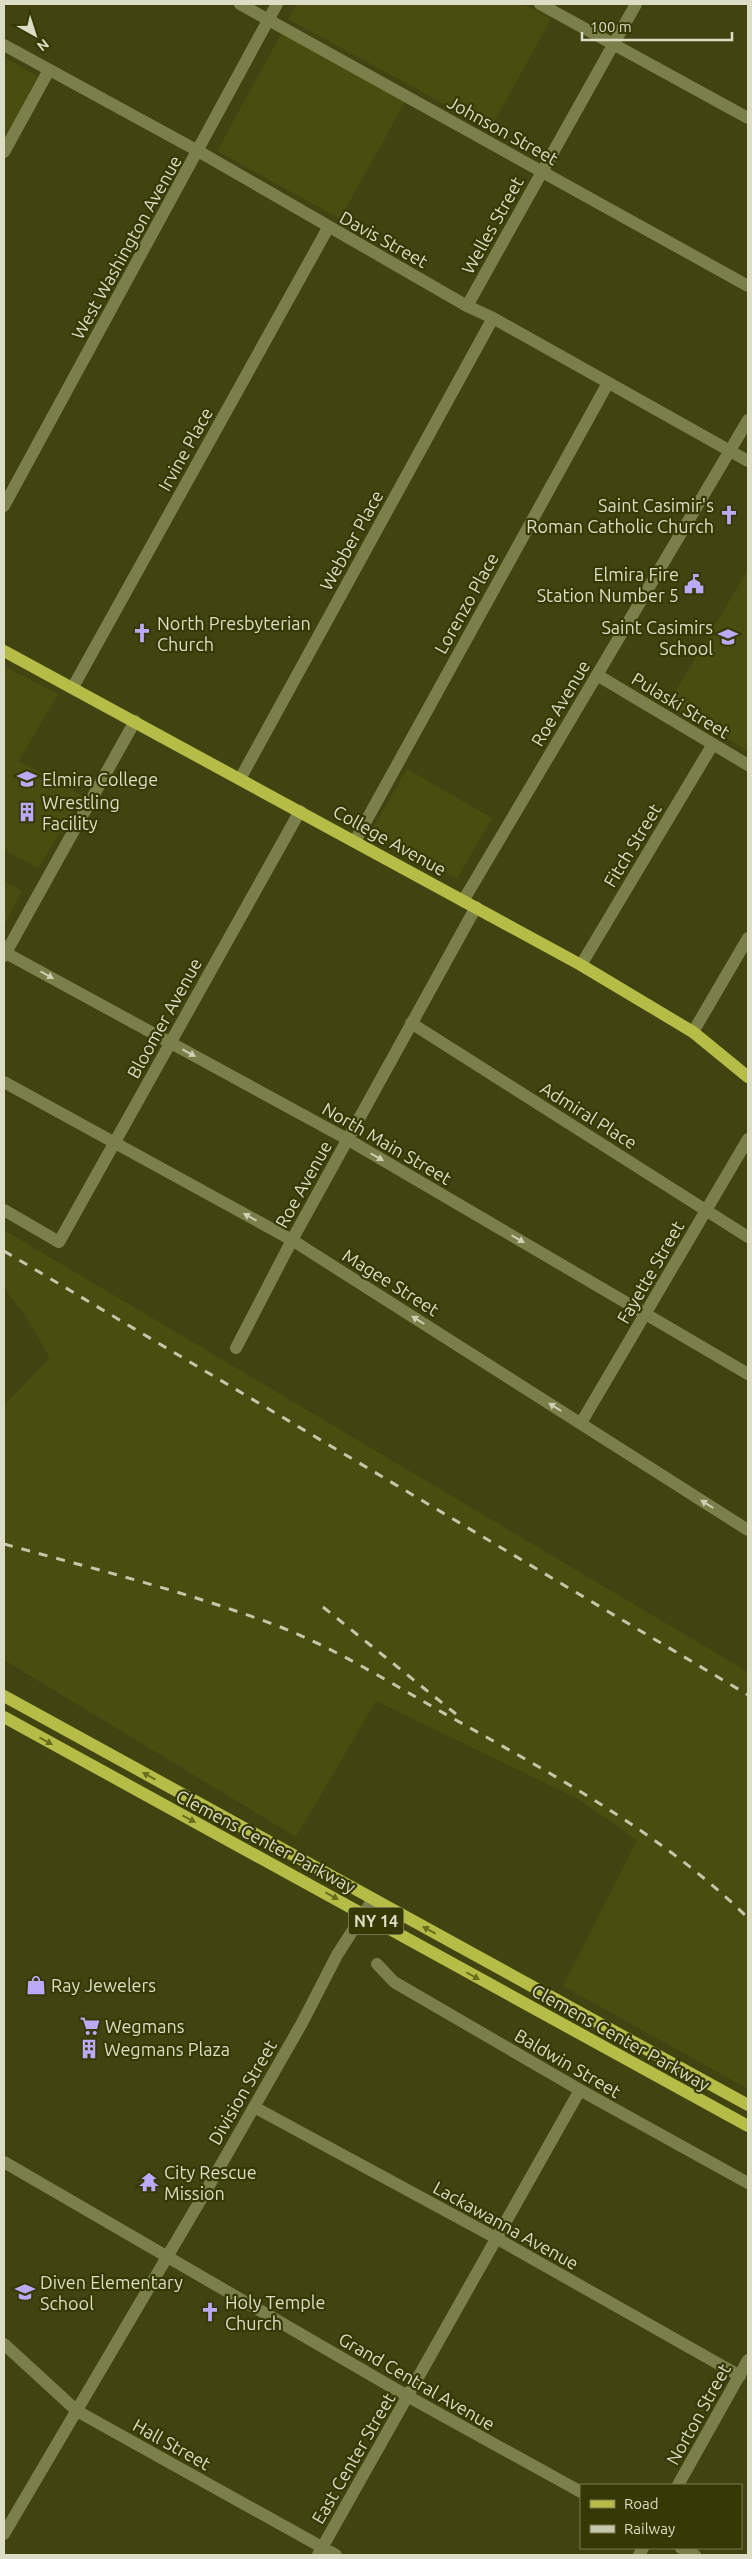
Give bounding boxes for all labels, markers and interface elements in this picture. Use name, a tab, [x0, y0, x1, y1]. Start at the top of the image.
north arrow	[10, 10, 60, 60]
scale bar	[582, 10, 732, 42]
text: 100 m	[590, 18, 632, 35]
text: N	[34, 36, 52, 55]
street label: Johnson Street	[444, 91, 562, 169]
street label: West Washington Avenue	[67, 152, 185, 342]
street label: Welles Street	[457, 173, 527, 277]
street label: Davis Street	[337, 207, 431, 271]
street label: Irvine Place	[154, 404, 216, 494]
street label: Webber Place	[315, 486, 387, 594]
place label: Saint Casimir's Roman Catholic Church	[526, 495, 714, 536]
church icon: Saint Casimir's Roman Catholic Church	[718, 504, 740, 526]
street label: Lorenzo Place	[430, 549, 502, 657]
place label: Elmira Fire Station Number 5	[537, 564, 679, 605]
public building icon: Elmira Fire Station Number 5	[683, 573, 705, 595]
place label: North Presbyterian Church	[157, 613, 311, 654]
place label: Saint Casimirs School	[601, 617, 713, 658]
church icon: North Presbyterian Church	[131, 622, 153, 644]
school or university icon: Saint Casimirs School	[717, 626, 739, 648]
street label: Roe Avenue	[527, 657, 593, 749]
street label: Pulaski Street	[628, 668, 734, 742]
school or university icon: Elmira College	[16, 768, 38, 790]
place label: Elmira College	[42, 769, 158, 789]
place label: Wrestling Facility	[42, 792, 120, 833]
street label: Fitch Street	[599, 800, 665, 890]
building icon: Wrestling Facility	[16, 801, 38, 823]
street label: College Avenue	[330, 801, 450, 879]
street label: Bloomer Avenue	[123, 954, 205, 1082]
one-way arrow	[39, 971, 54, 979]
one-way arrow	[182, 1049, 196, 1057]
street label: Admiral Place	[537, 1077, 641, 1153]
street label: North Main Street	[319, 1098, 455, 1188]
street label: Roe Avenue	[271, 1137, 335, 1231]
one-way arrow	[371, 1152, 384, 1161]
one-way arrow	[242, 1213, 257, 1221]
street label: Fayette Street	[613, 1217, 687, 1327]
one-way arrow	[511, 1235, 524, 1244]
street label: Magee Street	[339, 1245, 443, 1319]
one-way arrow	[411, 1315, 425, 1325]
one-way arrow	[549, 1402, 562, 1412]
one-way arrow	[701, 1499, 714, 1508]
one-way arrow	[40, 1736, 53, 1745]
one-way arrow	[142, 1772, 156, 1780]
street label: Clemens Center Parkway	[173, 1785, 359, 1897]
one-way arrow	[181, 1815, 196, 1823]
one-way arrow	[325, 1892, 338, 1901]
road number: NY 14	[348, 1908, 404, 1934]
one-way arrow	[423, 1926, 436, 1935]
one-way arrow	[467, 1971, 480, 1980]
shop icon: Ray Jewelers	[25, 1974, 47, 1996]
place label: Ray Jewelers	[51, 1975, 156, 1995]
street label: Clemens Center Parkway	[529, 1980, 714, 2094]
supermarket icon: Wegmans	[79, 2015, 101, 2037]
place label: Wegmans	[105, 2016, 185, 2036]
street label: Baldwin Street	[511, 2025, 625, 2101]
street label: Division Street	[204, 2036, 280, 2148]
building icon: Wegmans Plaza	[78, 2038, 100, 2060]
place label: Wegmans Plaza	[104, 2039, 230, 2059]
place label: City Rescue Mission	[164, 2162, 257, 2203]
temple icon: City Rescue Mission	[138, 2171, 160, 2193]
street label: Lackawanna Avenue	[430, 2177, 582, 2273]
place label: Diven Elementary School	[40, 2272, 183, 2313]
school or university icon: Diven Elementary School	[14, 2281, 36, 2303]
place label: Holy Temple Church	[225, 2292, 325, 2333]
church icon: Holy Temple Church	[199, 2301, 221, 2323]
street label: Grand Central Avenue	[335, 2328, 499, 2434]
street label: Norton Street	[662, 2360, 734, 2468]
street label: East Center Street	[307, 2389, 399, 2527]
street label: Hall Street	[130, 2415, 214, 2473]
legend	[580, 2484, 742, 2549]
text: Road	[624, 2495, 659, 2512]
text: Railway	[624, 2520, 675, 2537]

